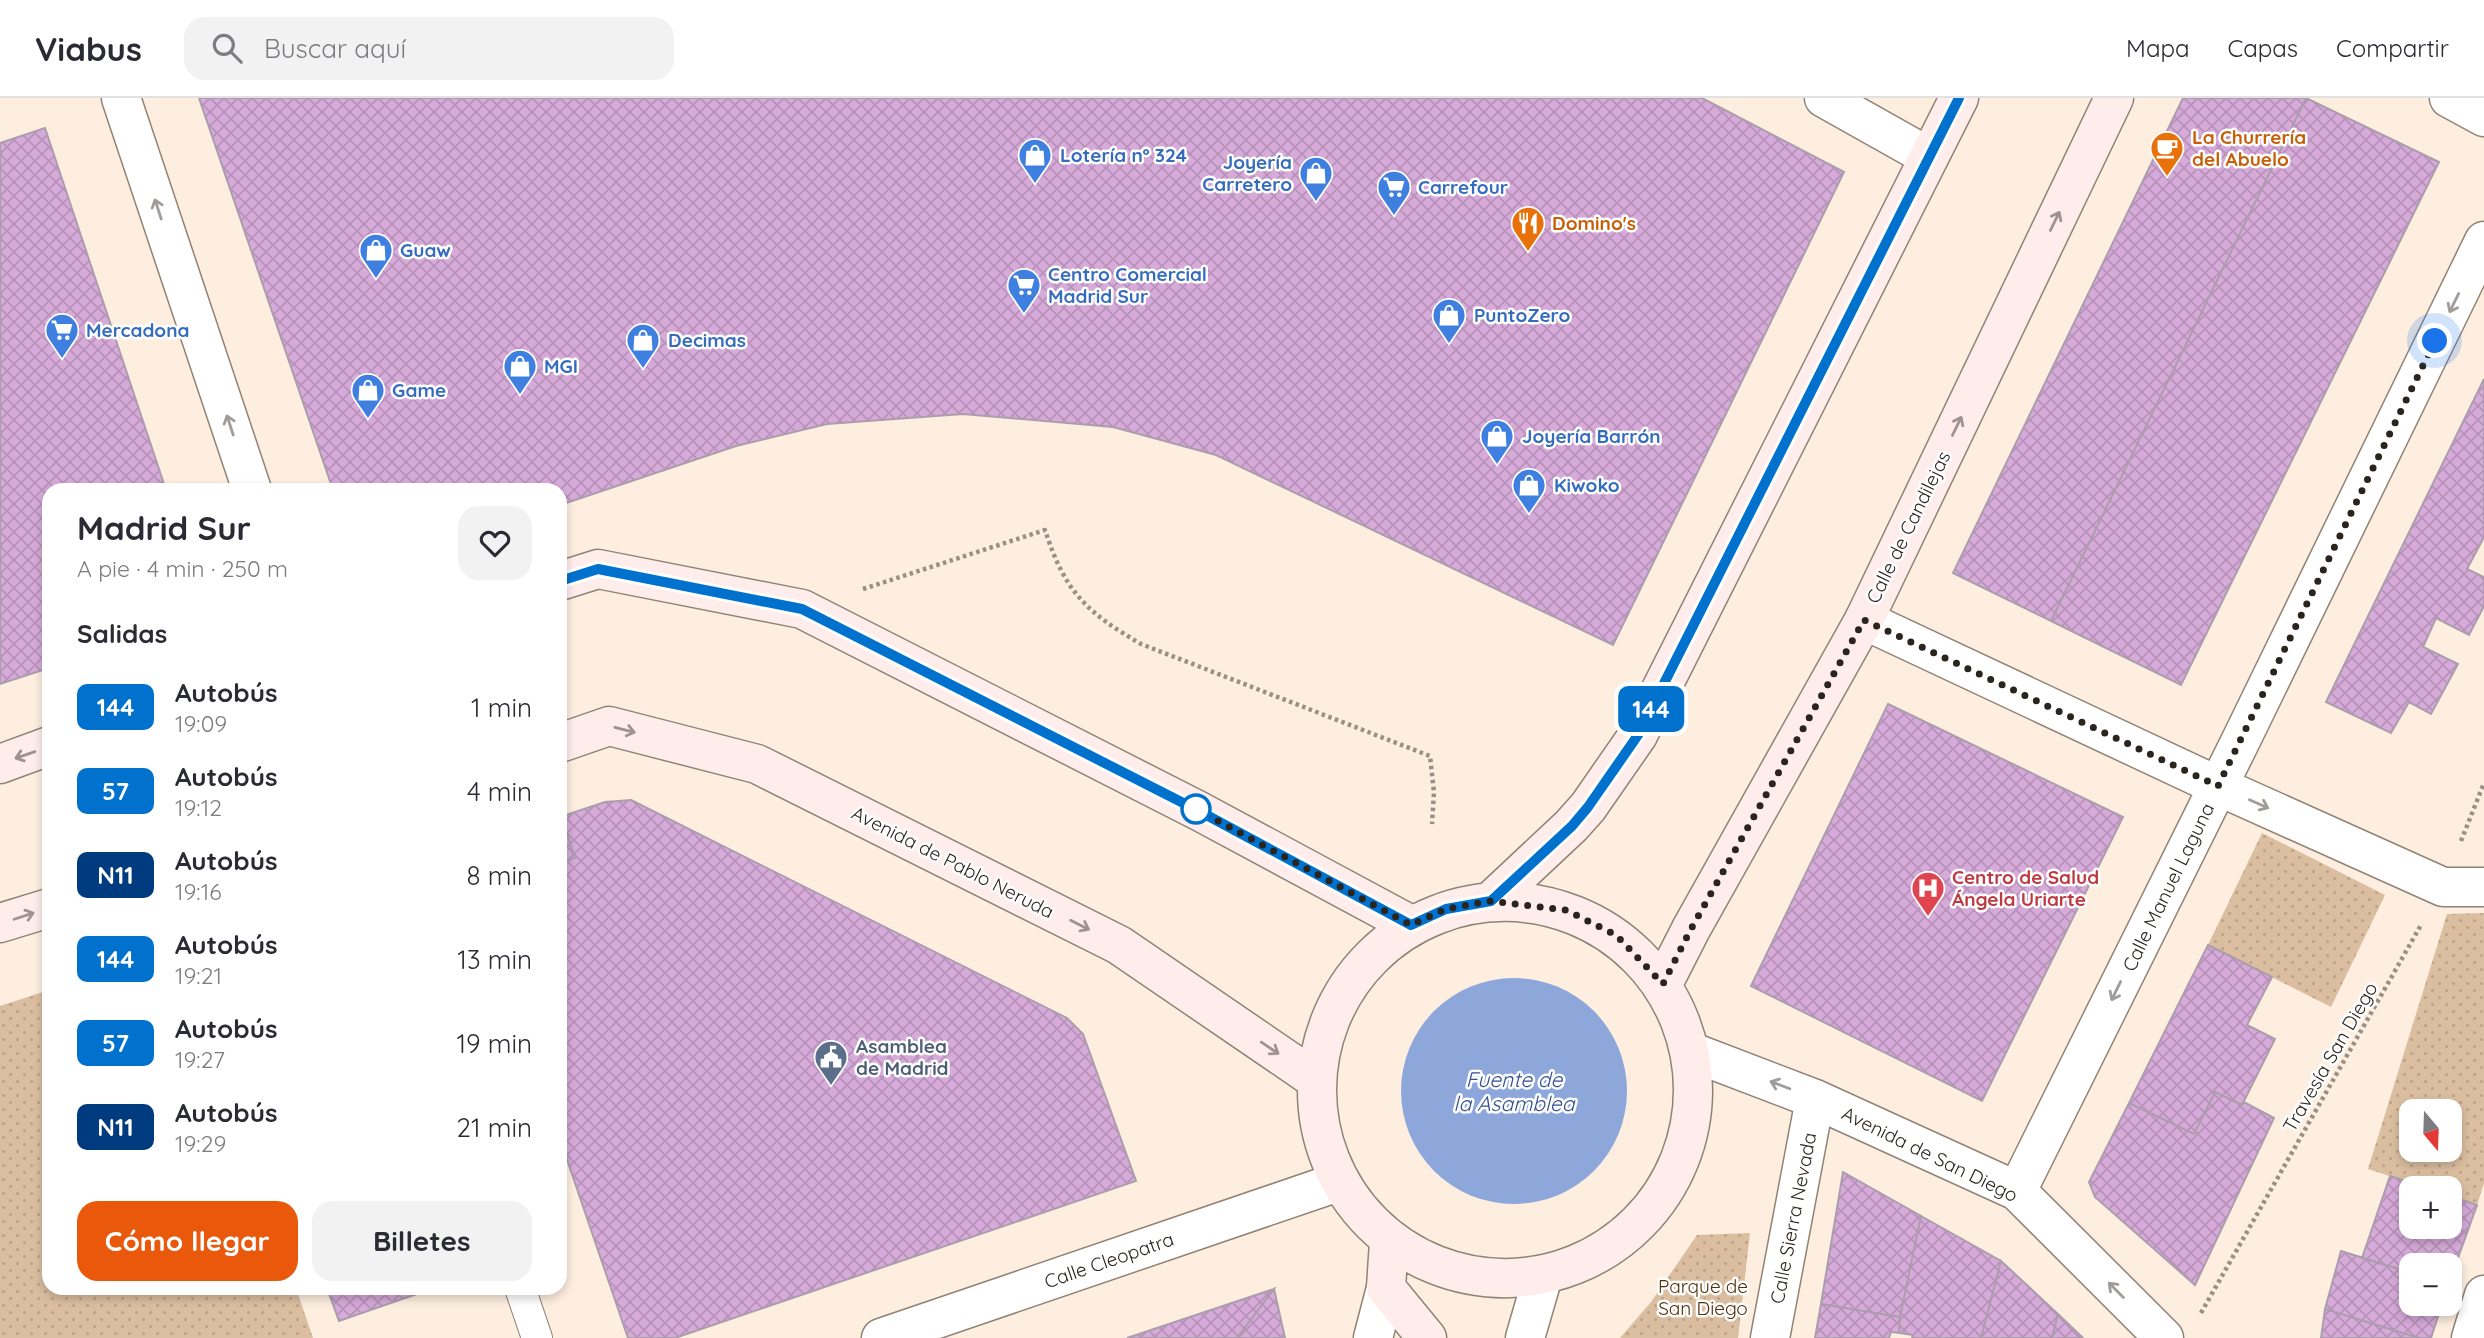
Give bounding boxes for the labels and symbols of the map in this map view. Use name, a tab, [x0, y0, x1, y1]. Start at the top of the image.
place label: La Churrería del Abuelo	[2192, 125, 2306, 171]
cafe icon: La Churrería del Abuelo	[2148, 129, 2186, 178]
shop icon: Lotería nº 324	[1016, 136, 1054, 185]
place label: Lotería nº 324	[1060, 143, 1187, 167]
place label: Joyería Carretero	[1202, 150, 1292, 196]
shop icon: Joyería Carretero	[1297, 154, 1335, 203]
supermarket icon: Carrefour	[1375, 168, 1413, 217]
place label: Carrefour	[1418, 175, 1508, 199]
one-way arrow	[151, 199, 163, 221]
restaurant icon: Domino's	[1509, 204, 1547, 253]
place label: Domino's	[1552, 211, 1636, 235]
one-way arrow	[2049, 211, 2063, 232]
shop icon: Guaw	[357, 231, 395, 280]
place label: Guaw	[400, 238, 451, 262]
place label: Centro Comercial Madrid Sur	[1048, 262, 1207, 308]
supermarket icon: Centro Comercial Madrid Sur	[1005, 266, 1043, 315]
one-way arrow	[2447, 292, 2460, 313]
shop icon: PuntoZero	[1430, 296, 1468, 345]
place label: PuntoZero	[1474, 303, 1570, 327]
supermarket icon: Mercadona	[43, 311, 81, 360]
place label: Mercadona	[86, 318, 189, 342]
shop icon: Decimas	[624, 321, 662, 370]
your location	[2417, 323, 2452, 358]
place label: Decimas	[668, 328, 746, 352]
shop icon: MGI	[501, 347, 539, 396]
place label: MGI	[544, 354, 578, 378]
shop icon: Game	[349, 371, 387, 420]
place label: Game	[392, 378, 446, 402]
one-way arrow	[223, 415, 235, 437]
one-way arrow	[1951, 416, 1964, 437]
shop icon: Joyería Barrón	[1478, 417, 1516, 466]
place label: Joyería Barrón	[1522, 424, 1661, 448]
street label: Calle de Candilejas	[1861, 447, 1955, 607]
shop icon: Kiwoko	[1510, 466, 1548, 515]
place label: Kiwoko	[1554, 473, 1620, 497]
line badge: 144	[1611, 686, 1691, 732]
one-way arrow	[613, 724, 636, 737]
one-way arrow	[14, 750, 36, 762]
unlabelled marker	[1181, 794, 1211, 824]
one-way arrow	[2247, 798, 2269, 811]
street label: Calle Manuel Laguna	[2117, 799, 2219, 975]
street label: Avenida de Pablo Neruda	[848, 800, 1058, 924]
place label: Centro de Salud Ángela Uriarte	[1952, 865, 2099, 911]
hospital icon: Centro de Salud Ángela Uriarte	[1909, 869, 1947, 918]
one-way arrow	[13, 908, 35, 921]
one-way arrow	[1069, 919, 1090, 932]
street label: Travesía San Diego	[2277, 978, 2383, 1136]
one-way arrow	[2109, 980, 2123, 1001]
place label: Asamblea de Madrid	[856, 1034, 949, 1080]
public building icon: Asamblea de Madrid	[812, 1038, 850, 1087]
one-way arrow	[1260, 1042, 1280, 1056]
water label: Fuente de la Asamblea	[1454, 1066, 1576, 1116]
one-way arrow	[1770, 1078, 1792, 1091]
north arrow	[2399, 1099, 2462, 1162]
street label: Avenida de San Diego	[1838, 1101, 2022, 1207]
street label: Calle Sierra Nevada	[1765, 1130, 1821, 1306]
street label: Calle Cleopatra	[1041, 1227, 1177, 1293]
park label: Parque de San Diego	[1658, 1274, 1748, 1320]
one-way arrow	[2107, 1282, 2124, 1299]

